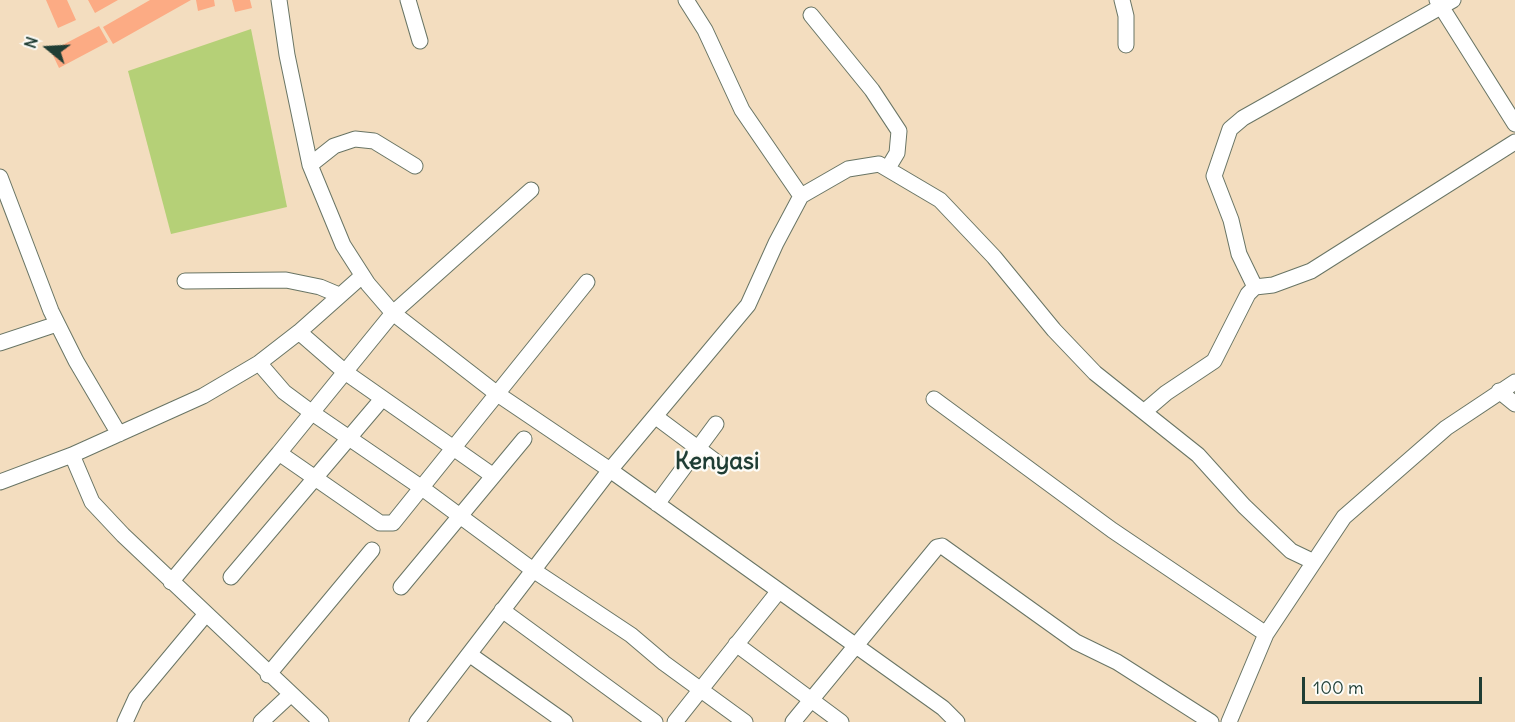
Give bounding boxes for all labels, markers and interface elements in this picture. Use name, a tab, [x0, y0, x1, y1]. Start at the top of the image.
north arrow	[18, 18, 78, 78]
text: N	[20, 34, 42, 51]
district label: Kenyasi	[675, 448, 759, 476]
scale bar	[1305, 665, 1485, 703]
text: 100 m	[1313, 676, 1364, 699]

